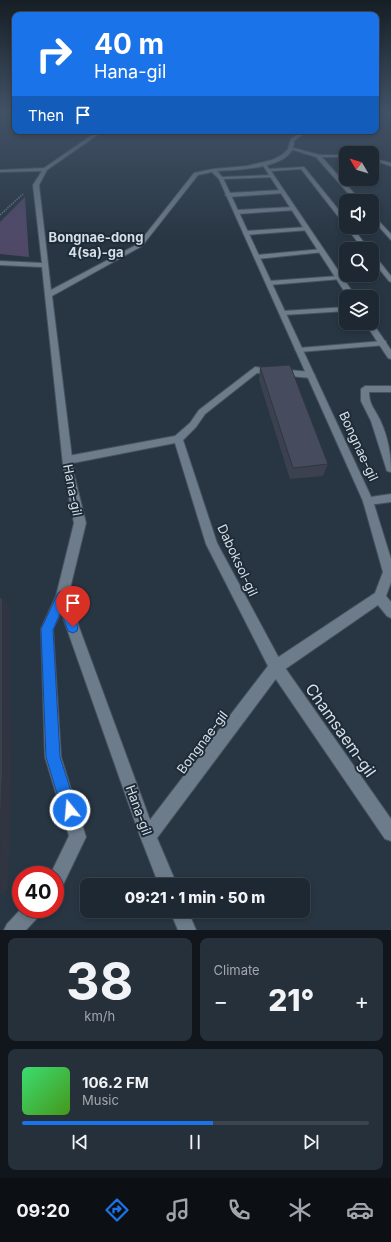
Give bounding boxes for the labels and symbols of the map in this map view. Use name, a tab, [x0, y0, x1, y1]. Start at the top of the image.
north arrow	[339, 146, 379, 186]
district label: Bongnae-dong 4(sa)-ga	[49, 229, 143, 260]
street label: Bongnae-gil	[336, 409, 382, 483]
street label: Hana-gil	[60, 463, 86, 517]
street label: Daboksol-gil	[214, 521, 262, 599]
pin	[56, 586, 90, 627]
street label: Chamsaem-gil	[301, 679, 381, 781]
street label: Bongnae-gil	[173, 707, 231, 777]
street label: Hana-gil	[123, 783, 155, 837]
position arrow	[49, 789, 91, 831]
speed limit sign: 40	[12, 866, 64, 918]

